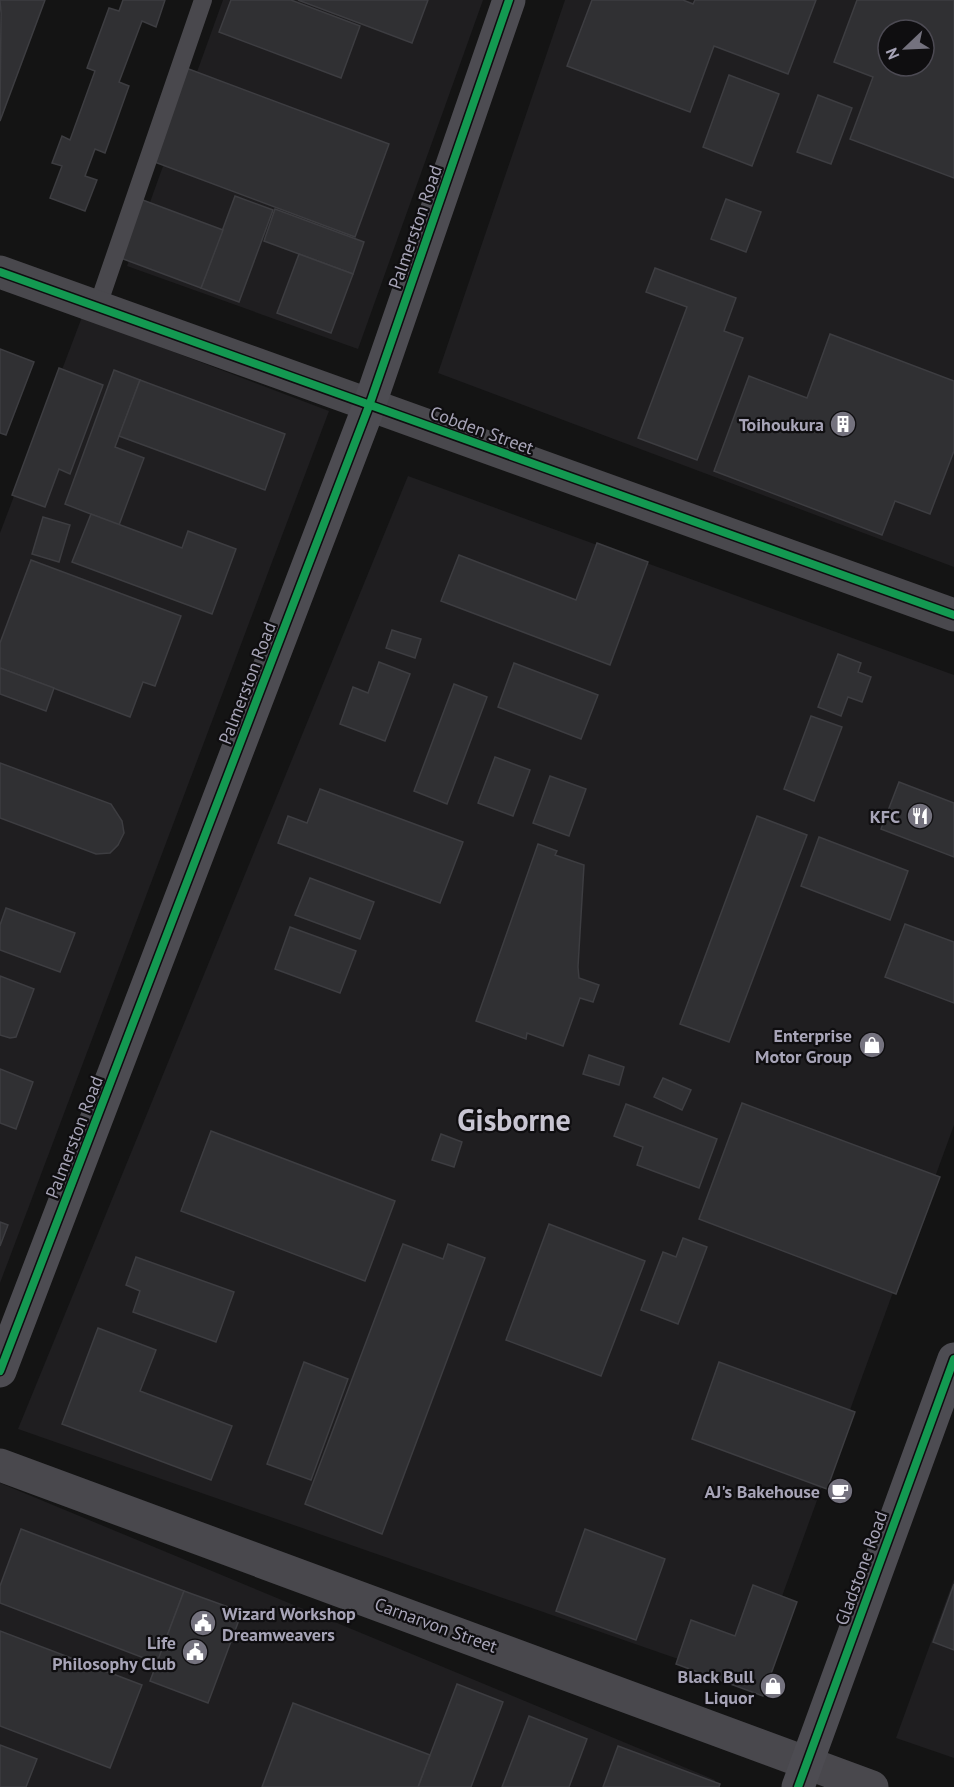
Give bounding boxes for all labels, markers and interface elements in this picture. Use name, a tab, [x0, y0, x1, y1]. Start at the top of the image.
north arrow	[876, 18, 936, 78]
text: N	[881, 45, 903, 63]
street label: Palmerston Road	[383, 162, 447, 292]
street label: Cobden Street	[427, 401, 537, 459]
building icon: Toihoukura	[828, 409, 858, 439]
place label: Toihoukura	[739, 413, 824, 436]
street label: Palmerston Road	[213, 618, 281, 748]
restaurant icon: KFC	[905, 801, 935, 831]
place label: KFC	[870, 805, 900, 828]
place label: Enterprise Motor Group	[755, 1024, 852, 1068]
shop icon: Enterprise Motor Group	[857, 1030, 887, 1060]
street label: Palmerston Road	[40, 1072, 108, 1202]
district label: Gisborne	[457, 1100, 571, 1139]
cafe icon: AJ's Bakehouse	[825, 1476, 855, 1506]
place label: AJ's Bakehouse	[704, 1480, 820, 1503]
street label: Gladstone Road	[830, 1508, 892, 1628]
street label: Carnarvon Street	[372, 1592, 500, 1658]
place label: Wizard Workshop Dreamweavers	[222, 1602, 356, 1646]
public building icon: Wizard Workshop Dreamweavers	[188, 1608, 218, 1638]
place label: Life Philosophy Club	[52, 1631, 176, 1675]
public building icon: Life Philosophy Club	[180, 1637, 210, 1667]
place label: Black Bull Liquor	[678, 1665, 755, 1709]
shop icon: Black Bull Liquor	[758, 1671, 788, 1701]

